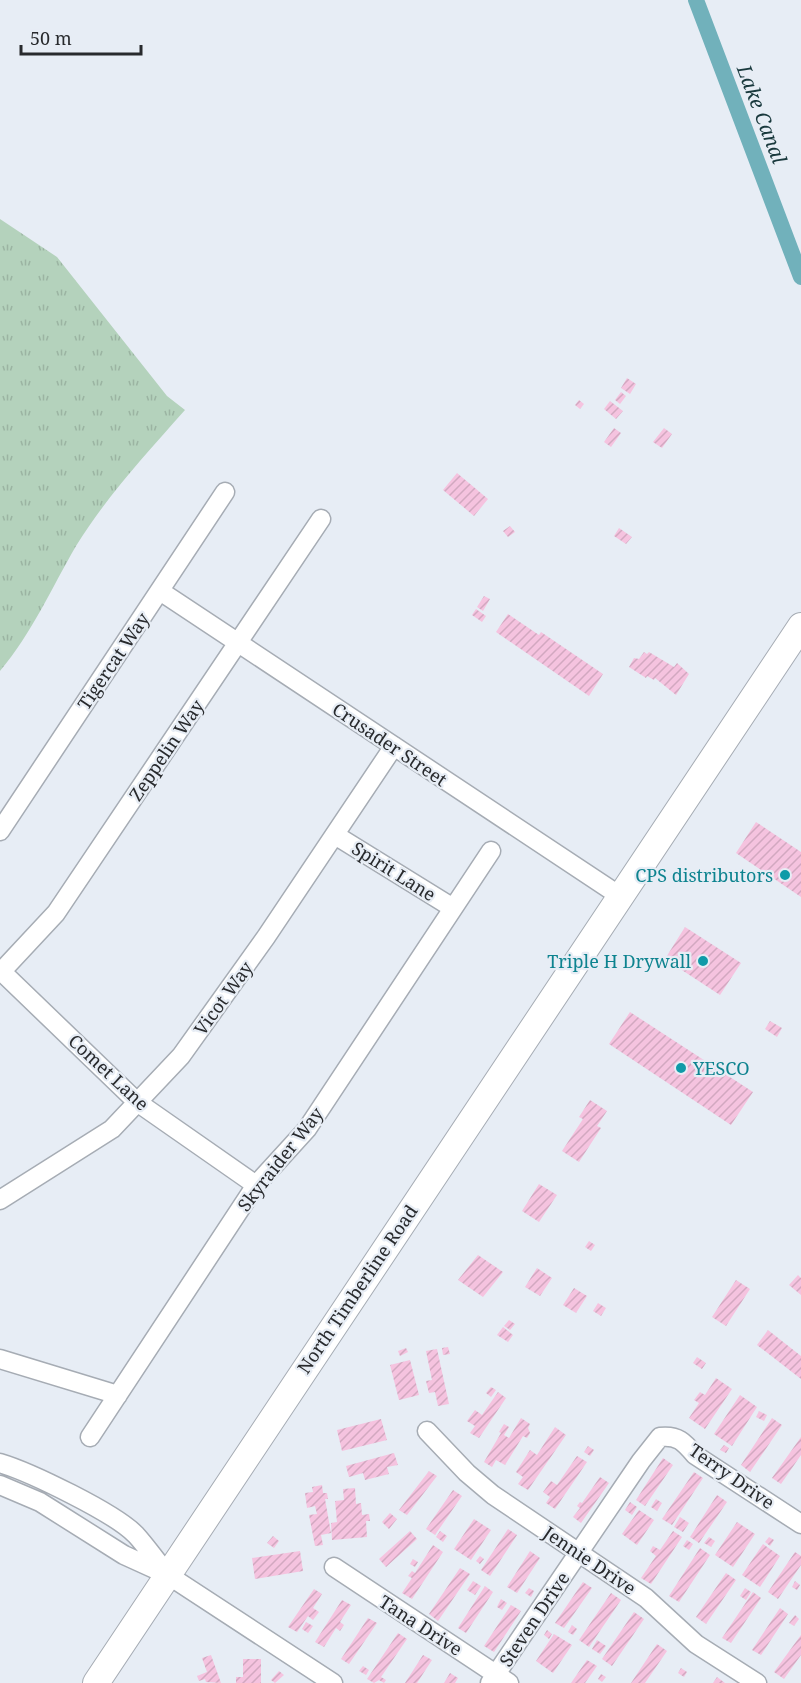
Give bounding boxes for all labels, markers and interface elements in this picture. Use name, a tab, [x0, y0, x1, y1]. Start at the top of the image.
scale bar	[21, 18, 141, 56]
text: 50 m	[30, 26, 72, 50]
water label: Lake Canal	[730, 60, 793, 167]
street label: Tigercat Way	[72, 607, 155, 714]
street label: Zeppelin Way	[123, 694, 209, 805]
street label: Crusader Street	[328, 697, 452, 791]
street label: Spirit Lane	[348, 836, 440, 906]
place label: CPS distributors	[635, 863, 773, 887]
marker: CPS distributors	[778, 868, 792, 882]
place label: Triple H Drywall	[547, 949, 691, 973]
marker: Triple H Drywall	[696, 954, 710, 968]
street label: Vicot Way	[188, 956, 258, 1040]
street label: Comet Lane	[64, 1029, 154, 1115]
place label: YESCO	[692, 1056, 750, 1080]
marker: YESCO	[674, 1061, 688, 1075]
street label: Skyraider Way	[232, 1101, 329, 1216]
street label: North Timberline Road	[292, 1200, 422, 1378]
street label: Terry Drive	[685, 1438, 779, 1514]
street label: Jennie Drive	[538, 1520, 641, 1600]
street label: Steven Drive	[493, 1567, 575, 1671]
street label: Tana Drive	[375, 1589, 467, 1661]

